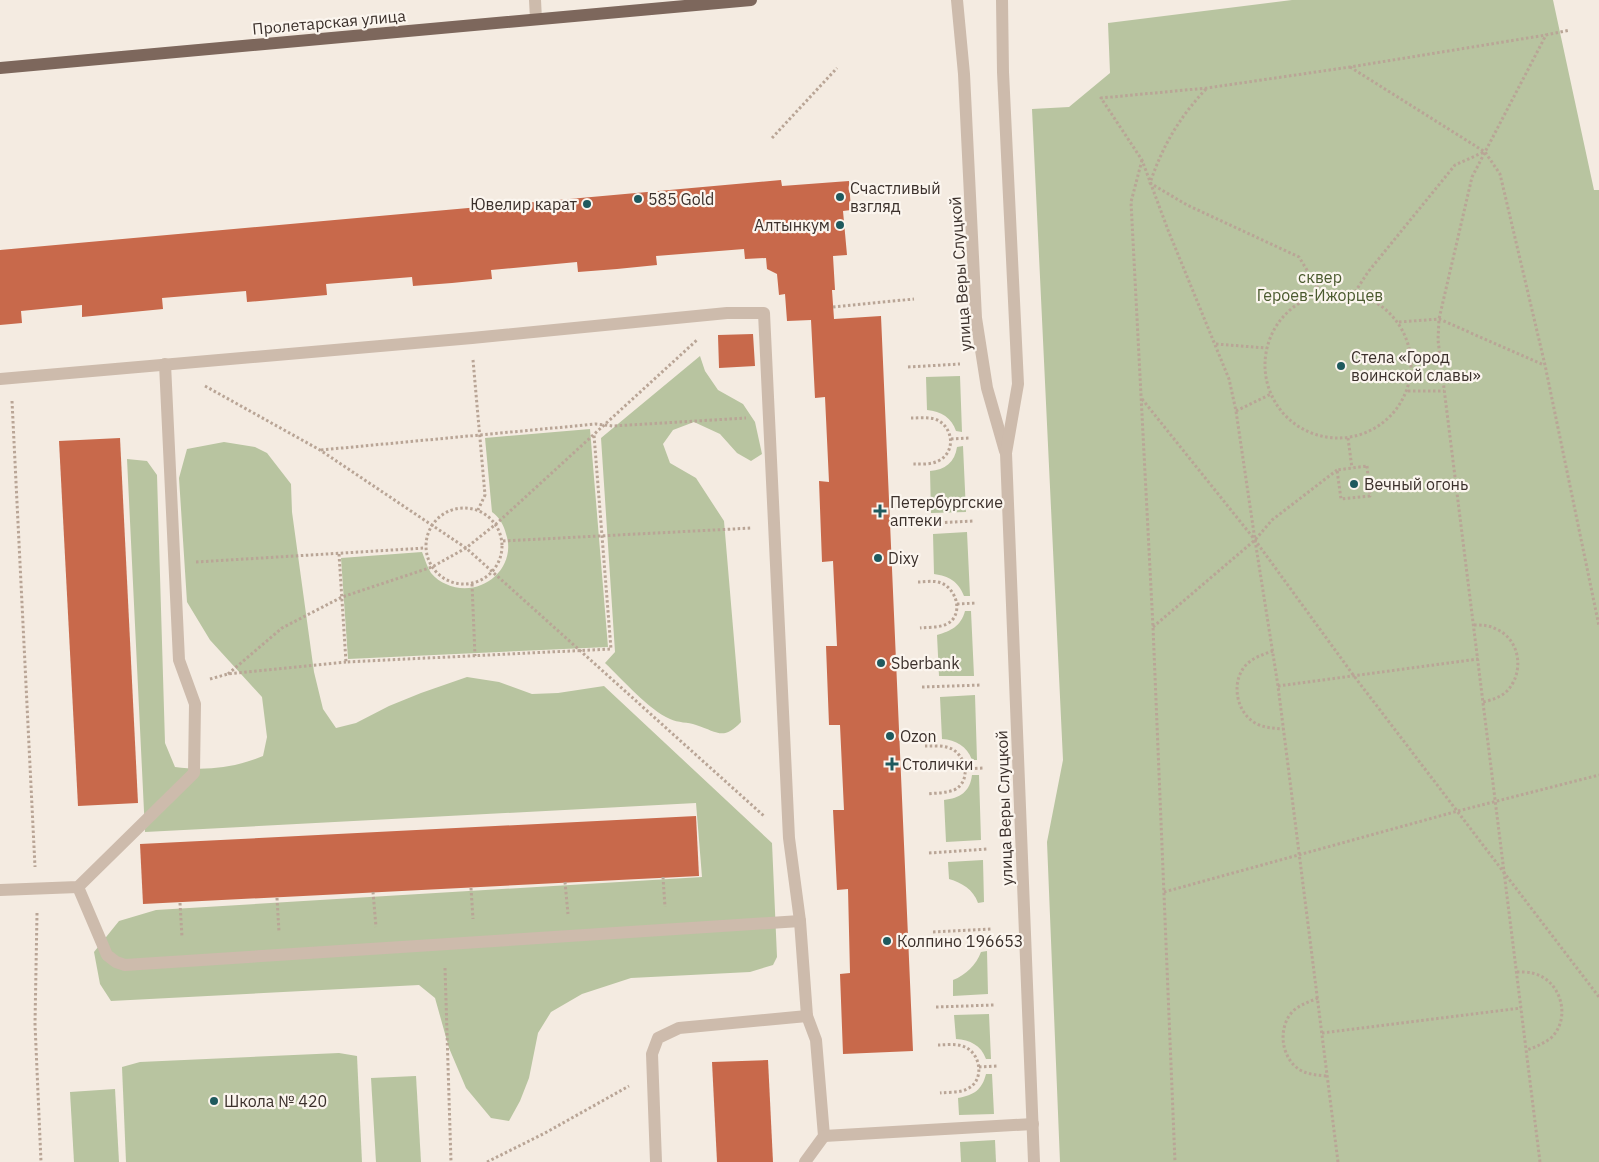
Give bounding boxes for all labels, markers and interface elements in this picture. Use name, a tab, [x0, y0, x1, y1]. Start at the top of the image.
street label: Пролетарская улица	[251, 5, 407, 39]
place label: Счастливый взгляд	[850, 178, 941, 216]
place label: 585 Gold	[648, 189, 714, 209]
marker: Счастливый взгляд	[834, 191, 846, 203]
marker: 585 Gold	[632, 193, 644, 205]
place label: Ювелир карат	[470, 194, 577, 214]
street label: улица Веры Слуцкой	[945, 196, 975, 352]
marker: Ювелир карат	[581, 198, 593, 210]
place label: Алтынкум	[754, 215, 830, 235]
marker: Алтынкум	[834, 219, 846, 231]
park label: сквер Героев-Ижорцев	[1257, 267, 1383, 305]
place label: Стела «Город воинской славы»	[1351, 347, 1481, 385]
marker: Стела «Город воинской славы»	[1335, 360, 1347, 372]
place label: Вечный огонь	[1364, 474, 1468, 494]
marker: Вечный огонь	[1348, 478, 1360, 490]
place label: Петербургские аптеки	[890, 492, 1003, 530]
marker: Петербургские аптеки	[874, 505, 886, 517]
place label: Dixy	[888, 548, 919, 568]
marker: Dixy	[872, 552, 884, 564]
place label: Sberbank	[891, 653, 960, 673]
marker: Sberbank	[875, 657, 887, 669]
place label: Ozon	[900, 726, 937, 746]
marker: Ozon	[884, 730, 896, 742]
street label: улица Веры Слуцкой	[991, 730, 1017, 886]
place label: Столички	[902, 754, 973, 774]
marker: Столички	[886, 758, 898, 770]
place label: Колпино 196653	[897, 931, 1023, 951]
marker: Колпино 196653	[881, 935, 893, 947]
place label: Школа № 420	[224, 1091, 327, 1111]
marker: Школа № 420	[208, 1095, 220, 1107]

